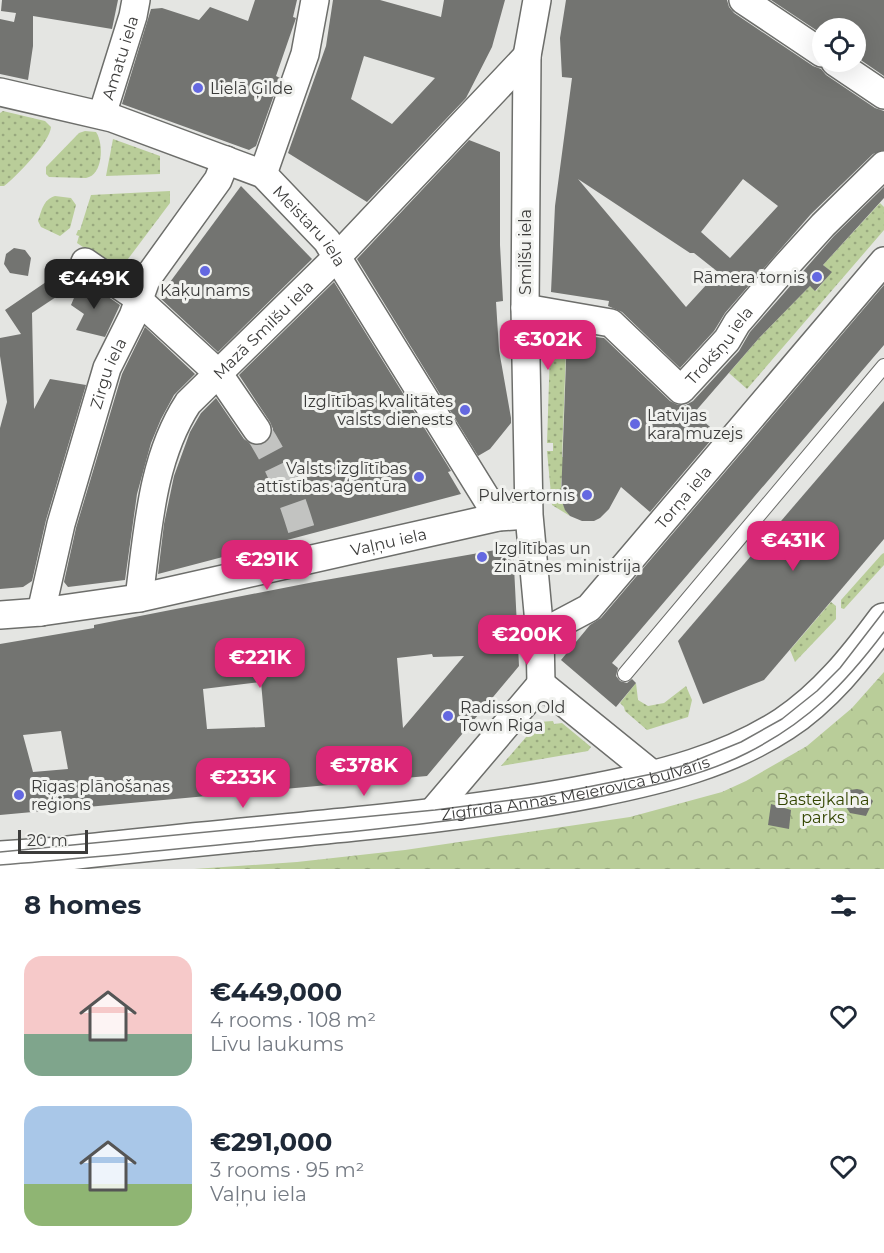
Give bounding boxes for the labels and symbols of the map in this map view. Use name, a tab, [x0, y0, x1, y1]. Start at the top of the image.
street label: Amatu iela	[98, 13, 142, 102]
place label: Lielā Ģilde	[210, 79, 293, 99]
marker: Lielā Ģilde	[191, 81, 205, 95]
street label: Meistaru iela	[269, 181, 350, 270]
street label: Smilšu iela	[516, 209, 535, 295]
pin: €449K	[52, 259, 136, 310]
marker: Kaķu nams	[198, 264, 212, 278]
place label: Rāmera tornis	[693, 268, 805, 287]
marker: Rāmera tornis	[810, 270, 824, 284]
street label: Mazā Smilšu iela	[209, 276, 317, 383]
place label: Kaķu nams	[160, 281, 250, 301]
street label: Trokšņu iela	[681, 302, 757, 388]
pin: €302K	[506, 320, 590, 371]
street label: Zirgu iela	[86, 335, 130, 411]
place label: Izglītības kvalitātes valsts dienests	[303, 392, 453, 429]
marker: Izglītības kvalitātes valsts dienests	[458, 403, 472, 417]
place label: Latvijas kara muzejs	[647, 406, 743, 443]
marker: Latvijas kara muzejs	[628, 417, 642, 431]
place label: Valsts izglītības attīstības aģentūra	[256, 459, 407, 496]
street label: Torņa iela	[651, 462, 715, 533]
marker: Valsts izglītības attīstības aģentūra	[412, 470, 426, 484]
place label: Pulvertornis	[478, 486, 575, 505]
marker: Pulvertornis	[580, 488, 594, 502]
pin: €431K	[751, 521, 835, 572]
street label: Vaļņu iela	[349, 524, 429, 559]
place label: Izglītības un zinātnes ministrija	[494, 539, 641, 576]
pin: €291K	[225, 540, 309, 591]
marker: Izglītības un zinātnes ministrija	[475, 550, 489, 564]
pin: €200K	[485, 615, 569, 666]
pin: €221K	[218, 638, 302, 689]
place label: Radisson Old Town Riga	[460, 698, 565, 735]
marker: Radisson Old Town Riga	[441, 709, 455, 723]
pin: €378K	[322, 746, 406, 797]
street label: Zigfrīda Annas Meierovica bulvāris	[440, 752, 712, 824]
pin: €233K	[201, 758, 285, 809]
place label: Rīgas plānošanas reģions	[31, 777, 170, 814]
marker: Rīgas plānošanas reģions	[12, 788, 26, 802]
park label: Bastejkalna parks	[777, 790, 869, 827]
scale bar	[18, 827, 88, 854]

